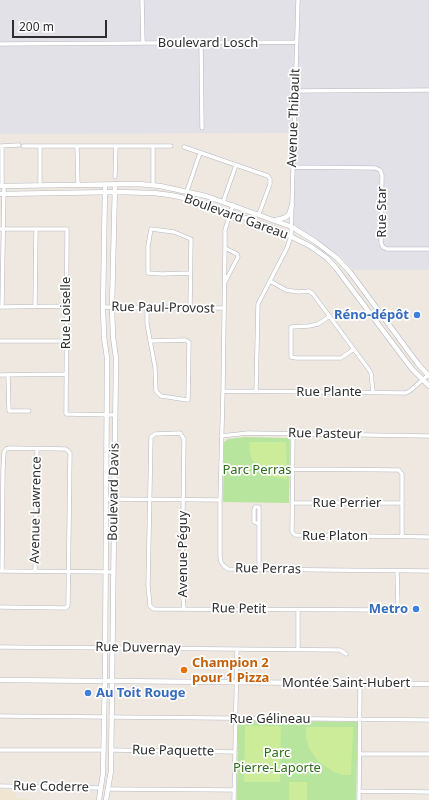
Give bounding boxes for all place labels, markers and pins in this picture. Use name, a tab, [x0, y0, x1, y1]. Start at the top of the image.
place label: Réno-dépôt	[334, 307, 409, 323]
marker: Réno-dépôt	[412, 310, 422, 320]
place label: Metro	[369, 601, 408, 617]
marker: Metro	[411, 604, 421, 614]
place label: Champion 2 pour 1 Pizza	[192, 655, 269, 686]
marker: Champion 2 pour 1 Pizza	[179, 665, 189, 675]
place label: Au Toit Rouge	[96, 685, 186, 701]
marker: Au Toit Rouge	[83, 688, 93, 698]

